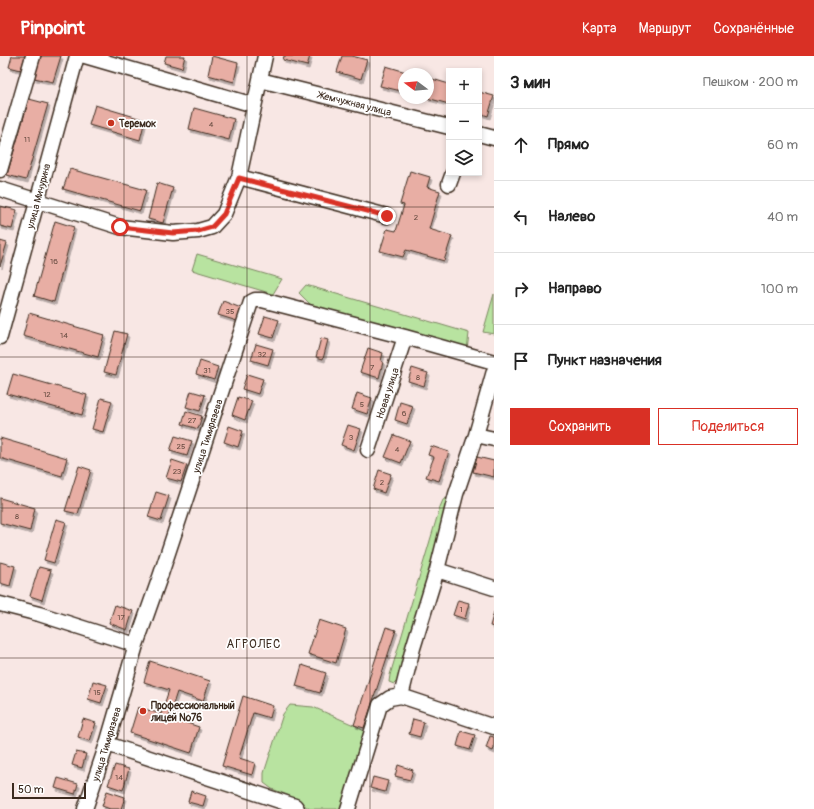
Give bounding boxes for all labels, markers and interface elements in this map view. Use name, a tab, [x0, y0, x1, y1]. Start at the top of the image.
text: Pinpoint	[20, 16, 85, 40]
text: Карта	[582, 20, 617, 37]
text: Маршрут	[639, 20, 691, 37]
text: Сохранённые	[713, 20, 794, 37]
north arrow	[398, 68, 434, 104]
map controls	[446, 68, 482, 176]
button: +	[446, 68, 482, 104]
text: 3 мин	[510, 72, 550, 93]
text: Пешком · 200 m	[703, 74, 798, 90]
street label: Жемчужная улица	[315, 89, 393, 119]
button: −	[446, 104, 482, 140]
marker: Теремок	[106, 118, 116, 128]
place label: Теремок	[118, 118, 157, 130]
house number: 4	[209, 120, 214, 129]
icon: ahead	[510, 134, 532, 156]
house number: 11	[24, 135, 30, 144]
text: Прямо	[548, 135, 589, 154]
text: 60 m	[767, 137, 798, 153]
button: layers	[446, 140, 482, 176]
street label: улица Мичурина	[24, 162, 54, 231]
icon: left	[510, 206, 532, 228]
route end	[378, 207, 396, 225]
text: Налево	[548, 207, 595, 226]
text: 40 m	[767, 209, 798, 225]
house number: 2	[414, 213, 419, 222]
route start	[111, 218, 129, 236]
house number: 16	[50, 257, 58, 266]
icon: right	[510, 278, 532, 300]
text: Направо	[548, 279, 602, 298]
text: 100 m	[761, 281, 798, 297]
house number: 35	[226, 307, 234, 316]
house number: 14	[60, 331, 68, 340]
house number: 32	[258, 350, 267, 359]
icon: arrive	[510, 350, 532, 372]
text: Пункт назначения	[548, 351, 662, 370]
house number: 7	[370, 363, 375, 372]
house number: 31	[203, 366, 211, 375]
street label: Новая улица	[374, 366, 402, 420]
house number: 8	[416, 373, 420, 382]
house number: 12	[43, 390, 51, 399]
street label: улица Тимирязева	[190, 398, 226, 476]
house number: 5	[360, 400, 364, 409]
button: Сохранить	[510, 408, 650, 445]
button: Поделиться	[658, 408, 798, 445]
house number: 6	[402, 409, 407, 418]
house number: 27	[188, 416, 197, 425]
house number: 3	[349, 433, 354, 442]
house number: 25	[177, 442, 185, 451]
house number: 4	[395, 445, 400, 454]
house number: 23	[173, 467, 182, 476]
house number: 2	[380, 478, 385, 487]
house number: 8	[15, 512, 19, 521]
house number: 1	[459, 605, 463, 614]
house number: 17	[117, 613, 125, 622]
district label: АГРОЛЕС	[227, 637, 281, 652]
house number: 15	[93, 688, 101, 697]
place label: Профессиональный лицей №76	[150, 700, 235, 724]
street label: улица Тимирязева	[90, 705, 124, 784]
marker: Профессиональный лицей №76	[138, 706, 148, 716]
house number: 14	[115, 773, 123, 782]
scale bar	[12, 781, 86, 800]
text: 50 m	[18, 783, 44, 796]

